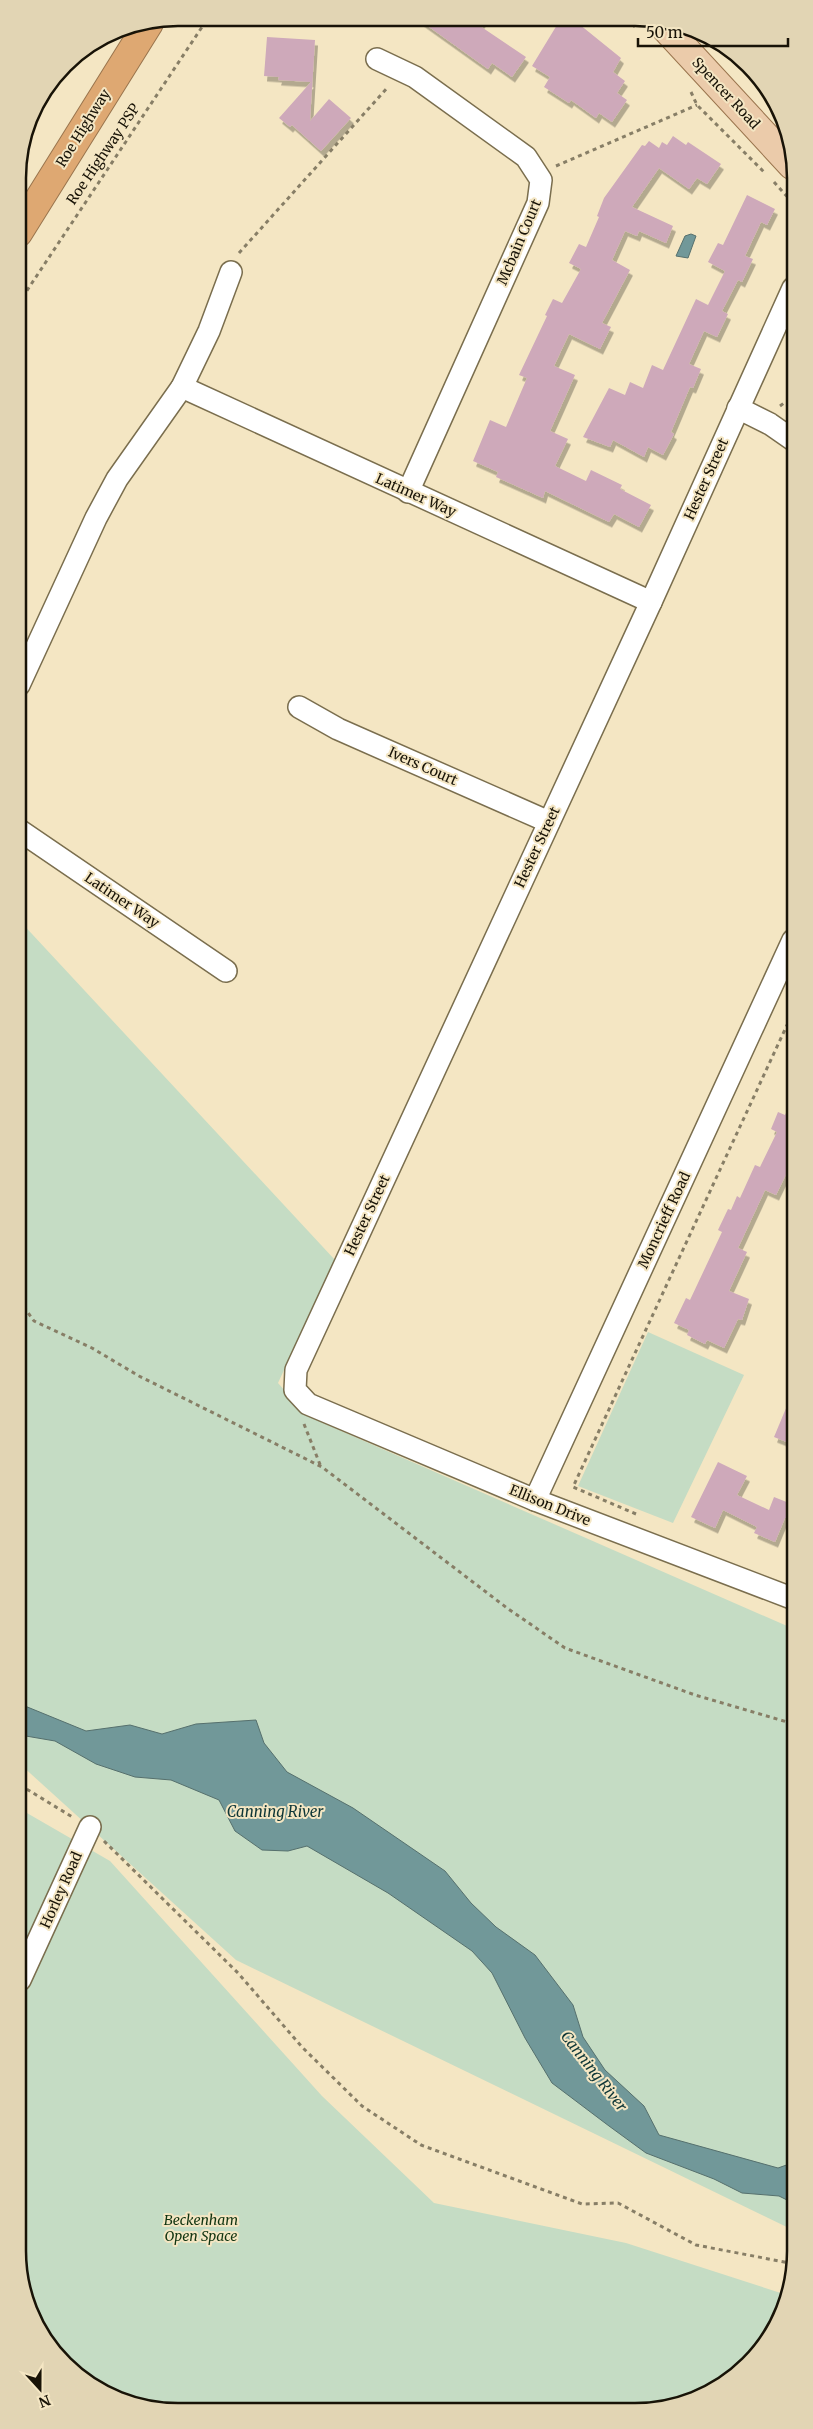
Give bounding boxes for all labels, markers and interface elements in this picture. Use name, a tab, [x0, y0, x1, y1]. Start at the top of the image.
scale bar	[638, 15, 788, 47]
text: 50 m	[646, 23, 683, 42]
street label: Spencer Road	[688, 53, 764, 133]
street label: Roe Highway	[52, 85, 115, 170]
street label: Roe Highway PSP	[63, 100, 144, 208]
street label: Mcbain Court	[493, 196, 545, 288]
street label: Hester Street	[680, 435, 732, 523]
street label: Latimer Way	[373, 469, 460, 521]
street label: Ivers Court	[386, 743, 461, 789]
street label: Hester Street	[510, 803, 564, 890]
street label: Latimer Way	[81, 868, 163, 932]
street label: Moncrieff Road	[634, 1168, 694, 1271]
street label: Hester Street	[340, 1171, 394, 1258]
street label: Ellison Drive	[507, 1481, 593, 1529]
water label: Canning River	[227, 1802, 324, 1821]
street label: Horley Road	[36, 1848, 86, 1931]
water label: Canning River	[557, 2027, 632, 2116]
park label: Beckenham Open Space	[164, 2211, 238, 2245]
north arrow	[15, 2364, 65, 2414]
text: N	[36, 2391, 53, 2412]

